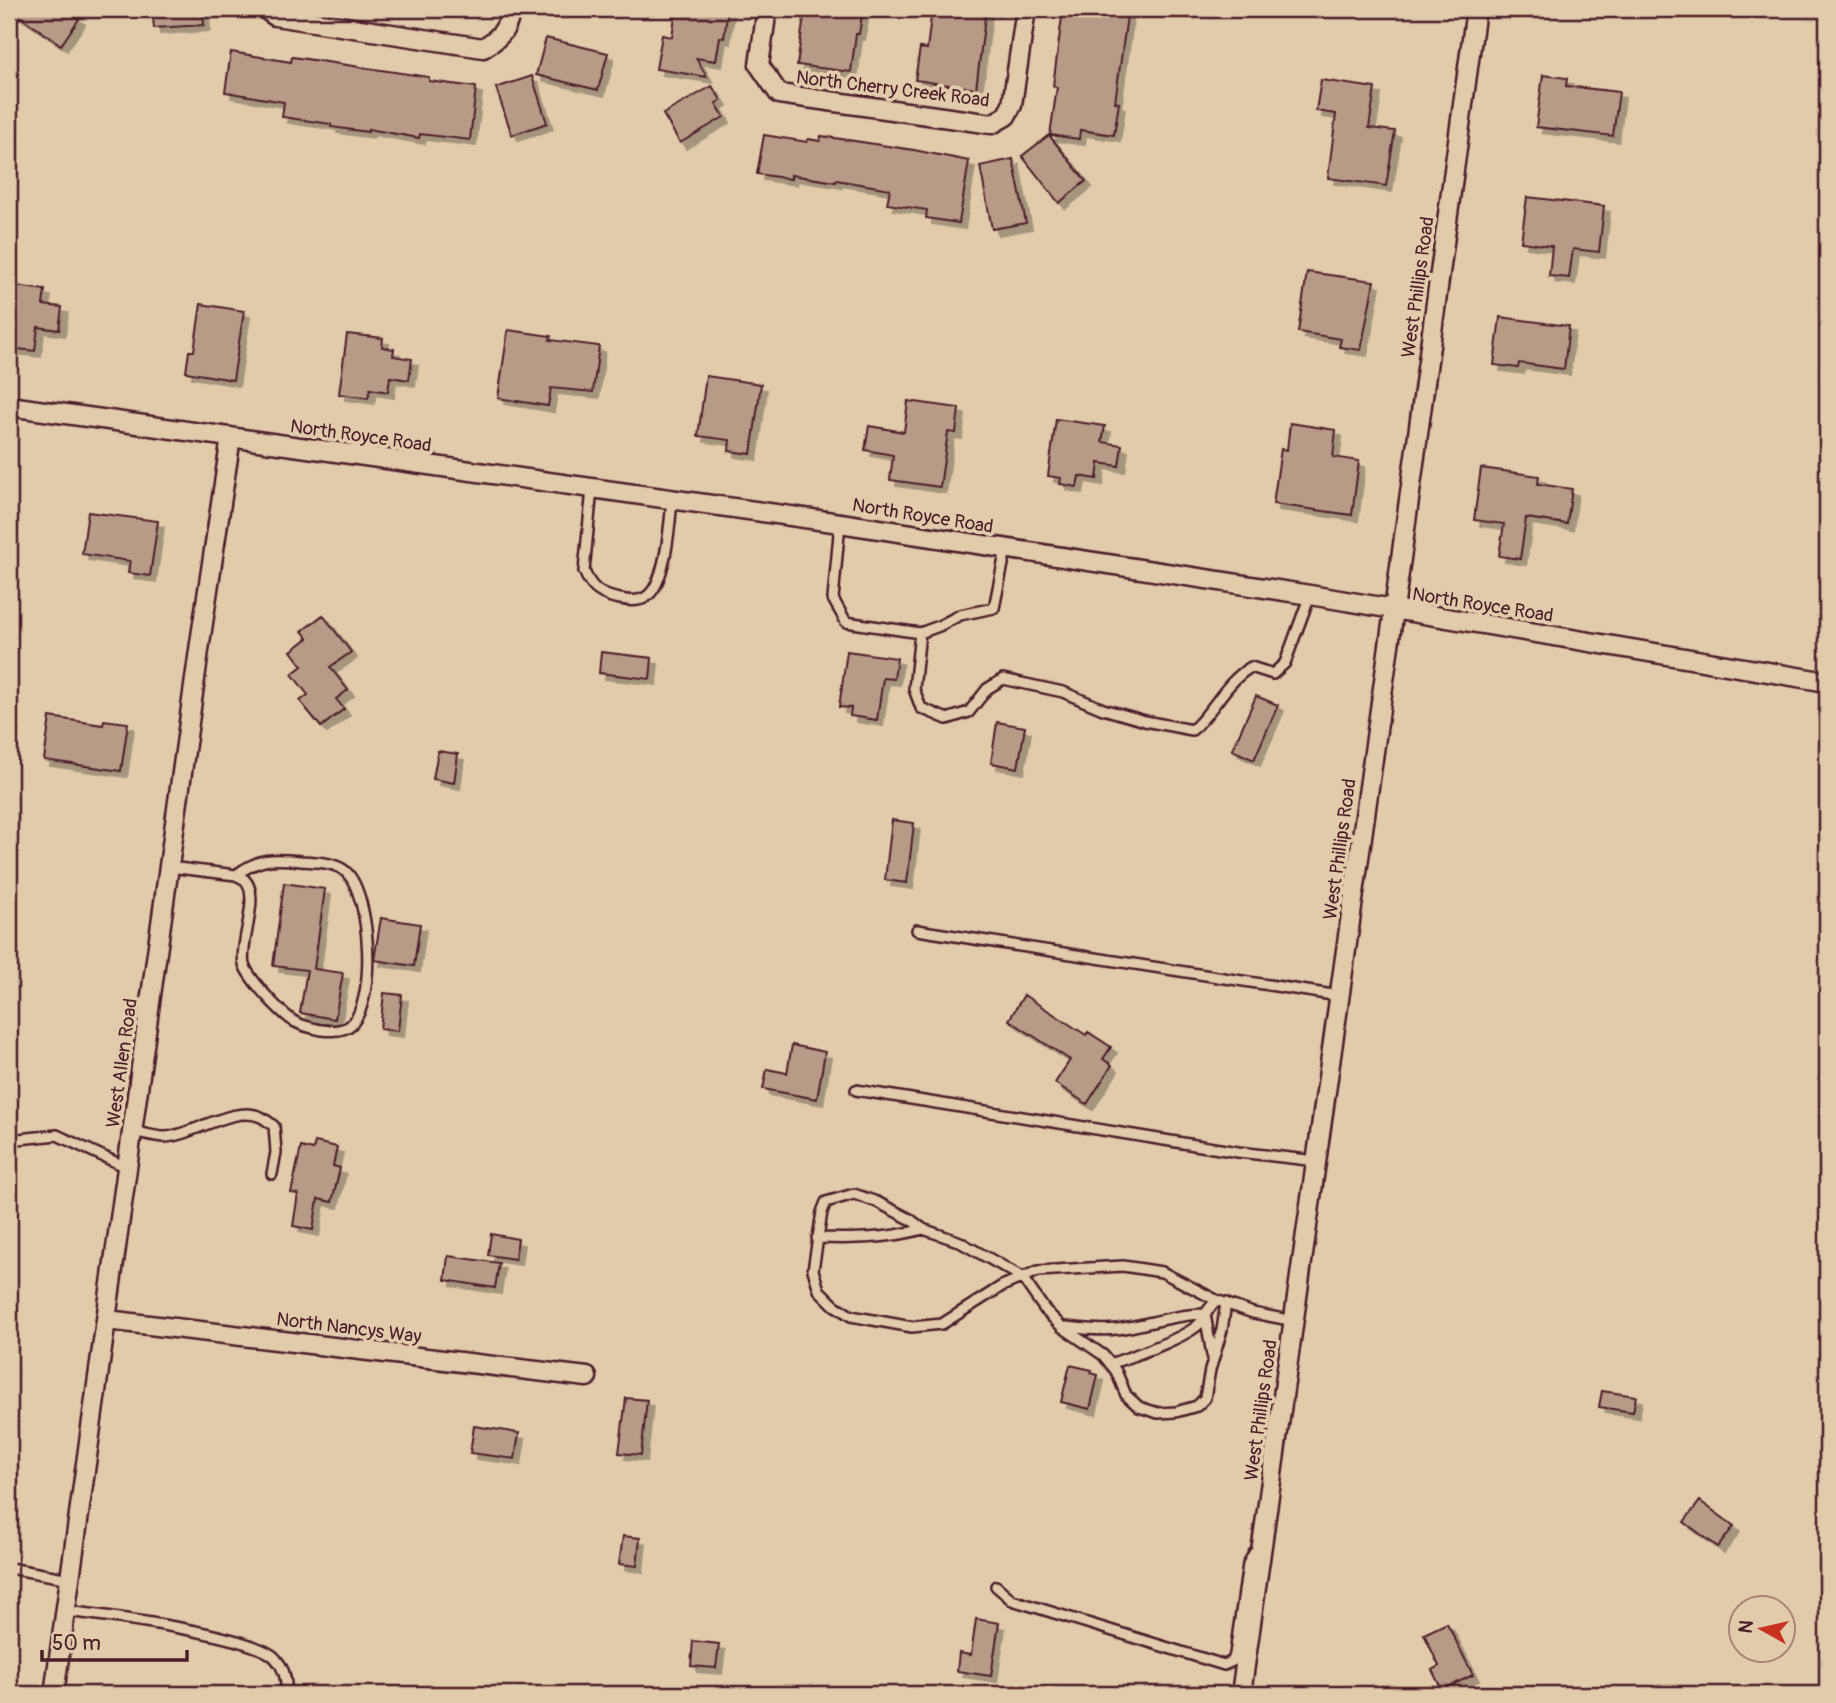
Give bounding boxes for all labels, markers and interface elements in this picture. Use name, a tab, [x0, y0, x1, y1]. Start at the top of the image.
street label: North Cherry Creek Road	[795, 65, 991, 113]
street label: West Phillips Road	[1396, 215, 1440, 359]
street label: North Royce Road	[289, 414, 433, 458]
street label: North Royce Road	[851, 493, 995, 539]
street label: North Royce Road	[1411, 582, 1555, 628]
street label: West Phillips Road	[1318, 777, 1362, 921]
street label: West Allen Road	[101, 997, 143, 1129]
street label: North Nancys Way	[275, 1307, 423, 1349]
street label: West Phillips Road	[1239, 1338, 1283, 1482]
north arrow	[1728, 1594, 1798, 1664]
scale bar	[42, 1619, 187, 1663]
text: N	[1733, 1619, 1759, 1635]
text: 50 m	[52, 1630, 101, 1657]

